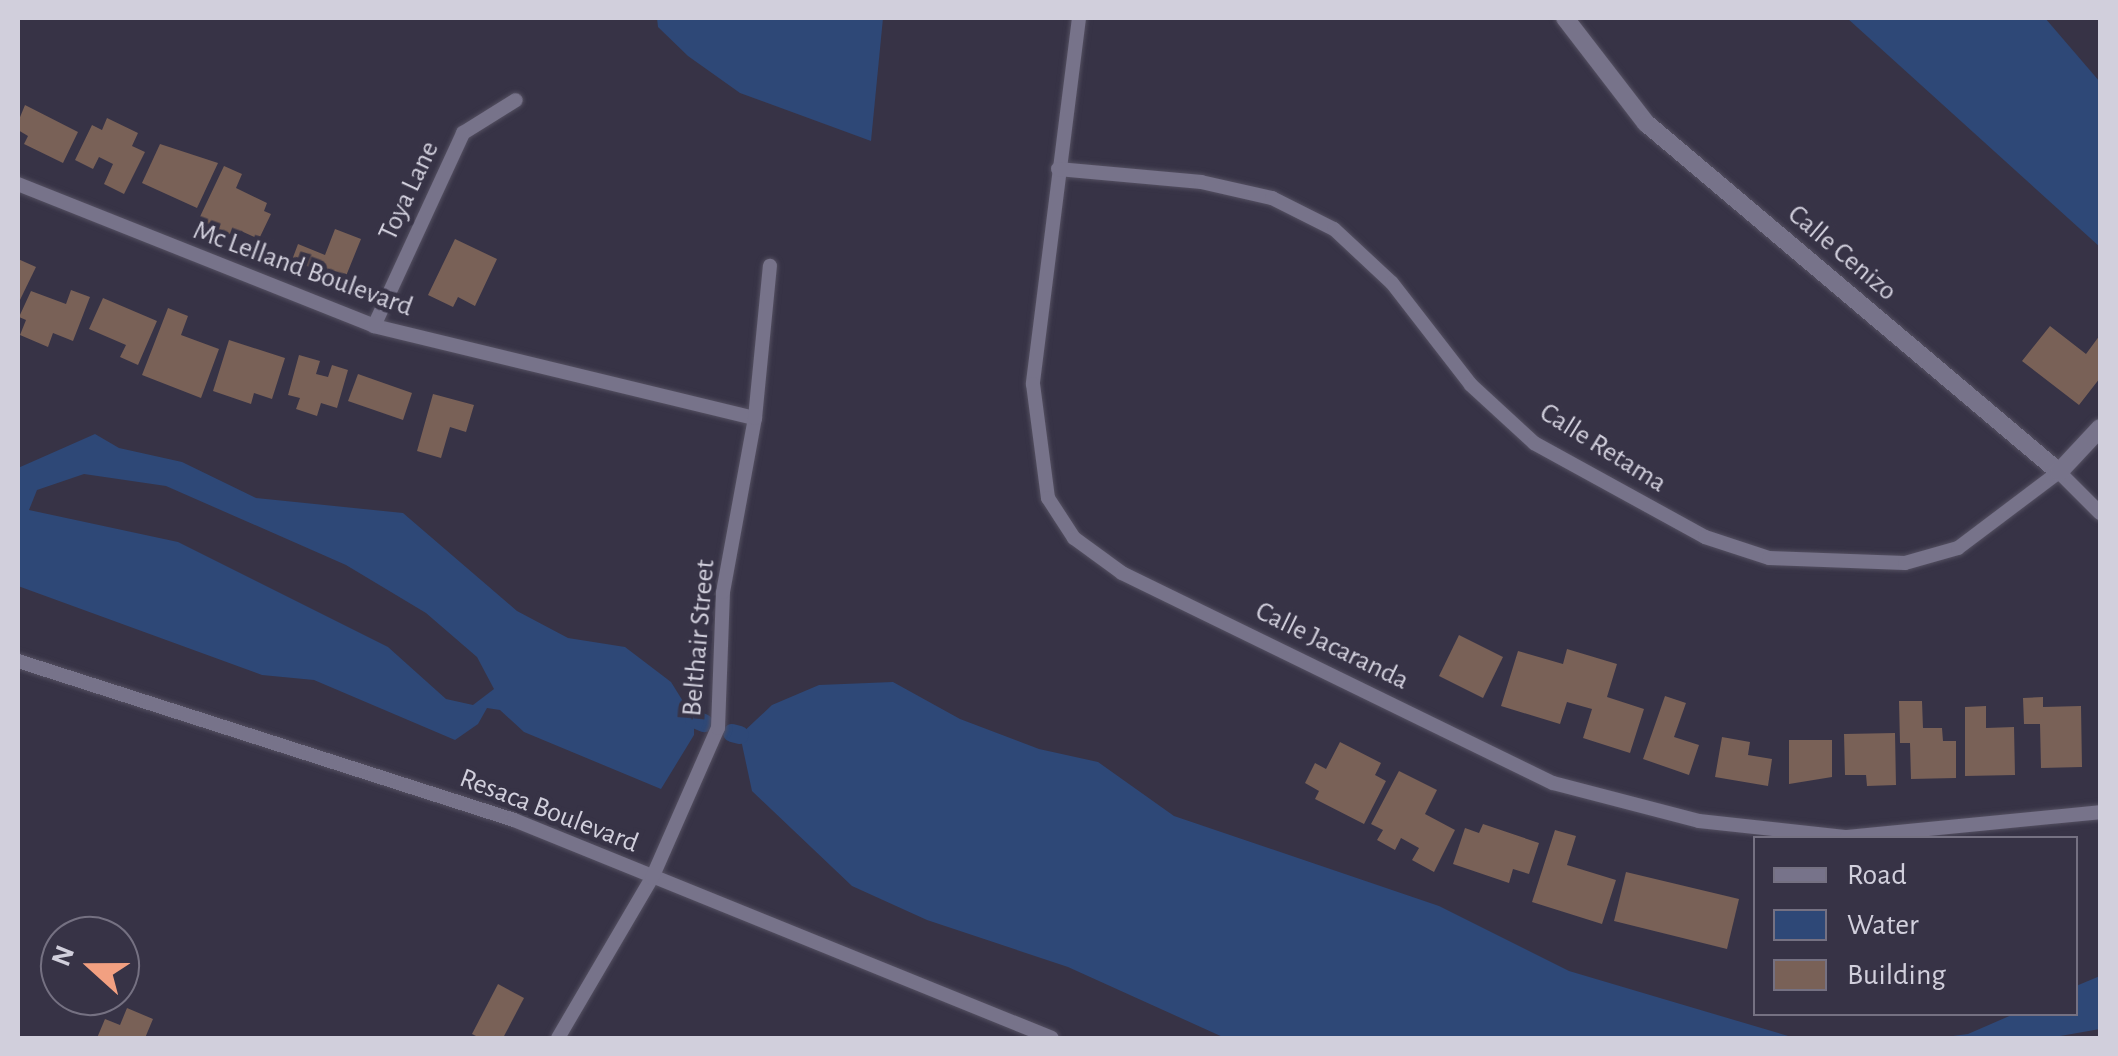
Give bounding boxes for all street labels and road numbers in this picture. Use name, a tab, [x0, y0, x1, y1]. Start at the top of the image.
street label: Toya Lane	[371, 136, 447, 246]
street label: Calle Cenizo	[1781, 198, 1903, 308]
street label: Mc Lelland Boulevard	[189, 214, 417, 324]
street label: Calle Retama	[1533, 396, 1673, 500]
street label: Belthair Street	[675, 558, 723, 718]
street label: Calle Jacaranda	[1250, 594, 1414, 698]
street label: Resaca Boulevard	[455, 761, 643, 861]

